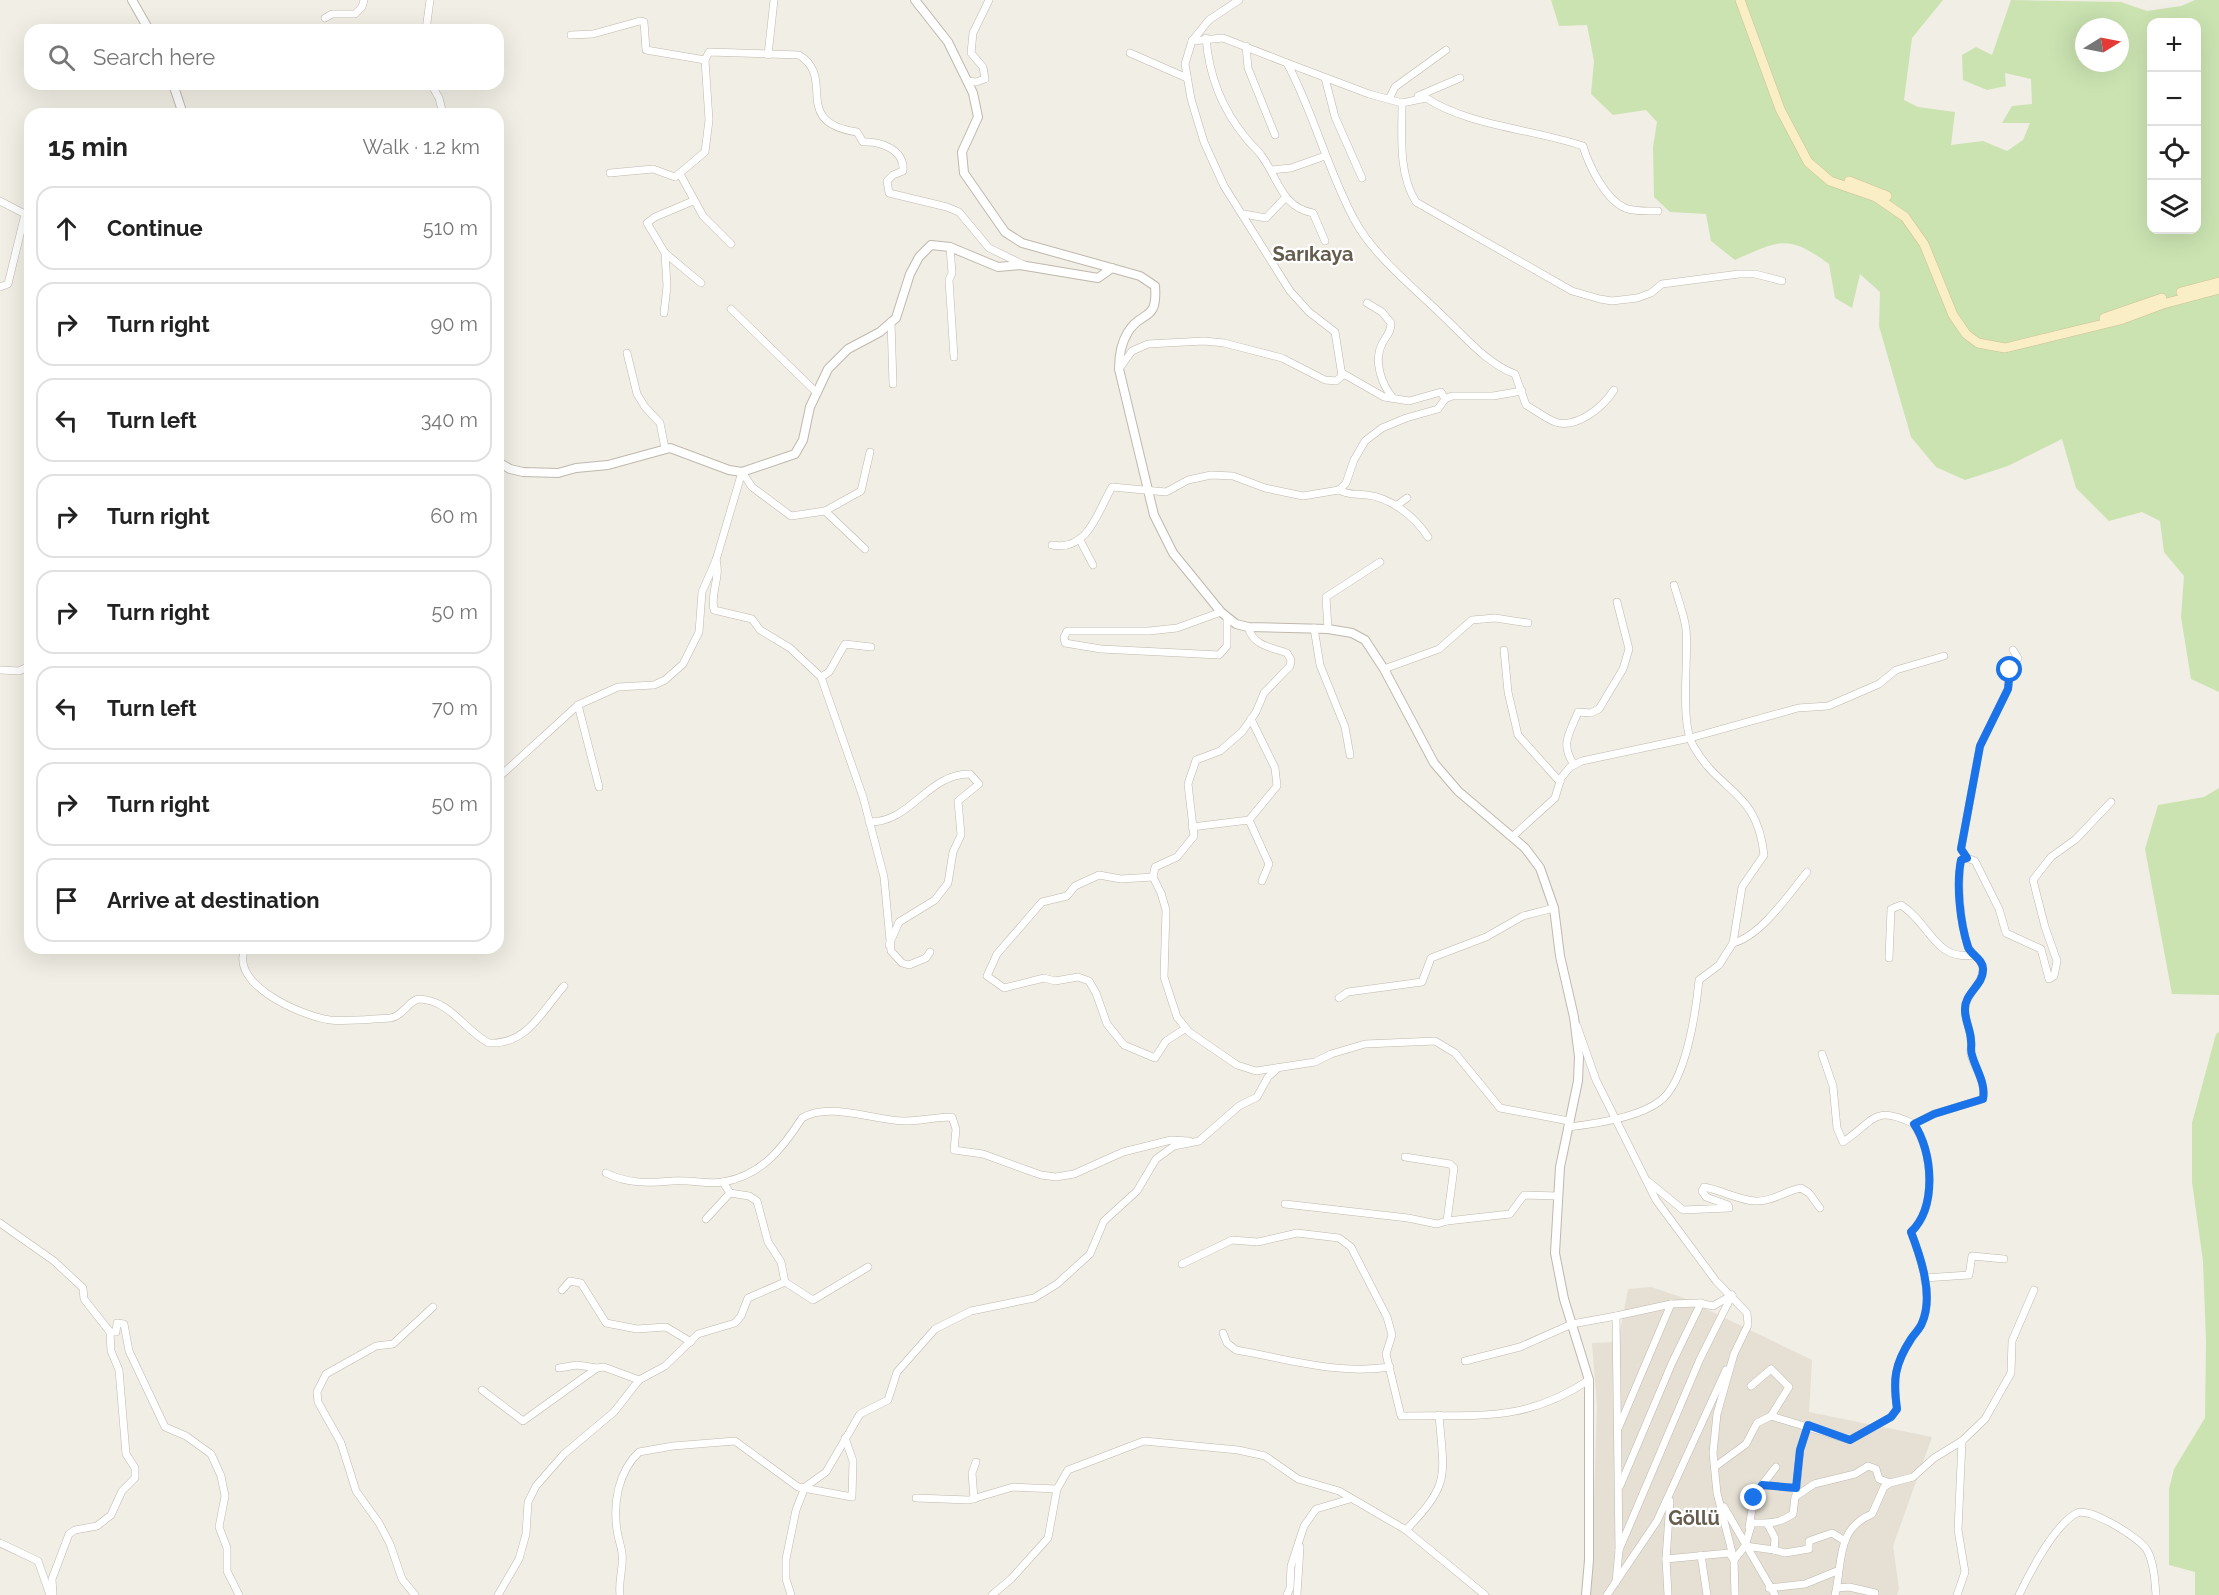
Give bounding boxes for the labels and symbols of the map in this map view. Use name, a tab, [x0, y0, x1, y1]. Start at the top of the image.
north arrow	[2075, 18, 2129, 72]
district label: Sarıkaya	[1273, 242, 1353, 266]
route start	[1996, 656, 2022, 682]
route end	[1740, 1484, 1766, 1510]
district label: Göllü	[1668, 1506, 1720, 1530]

